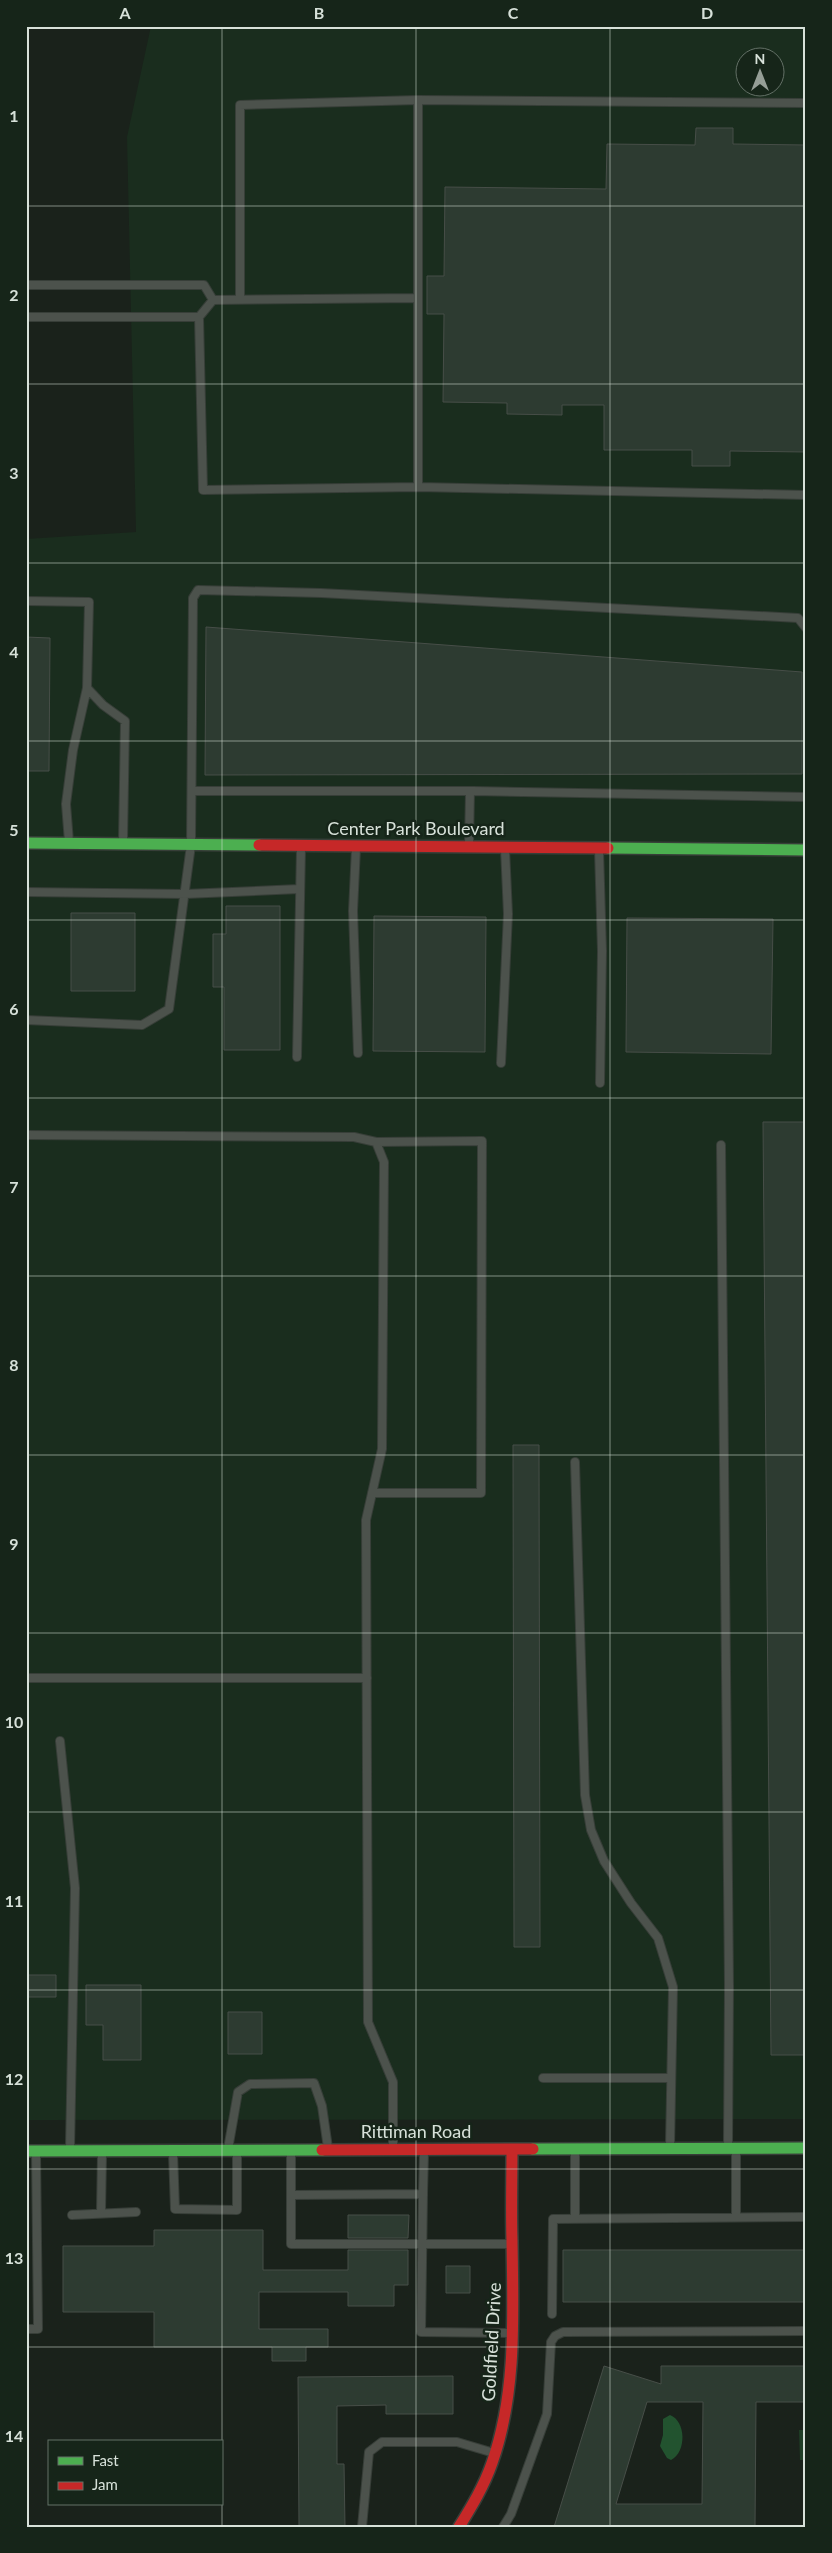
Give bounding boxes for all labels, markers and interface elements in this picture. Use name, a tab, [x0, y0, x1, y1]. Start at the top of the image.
text: A	[118, 3, 131, 22]
text: B	[314, 3, 324, 22]
text: C	[508, 3, 519, 22]
text: D	[701, 3, 713, 22]
north arrow	[734, 48, 784, 98]
text: N	[755, 50, 765, 67]
text: 1	[9, 106, 19, 125]
text: 2	[9, 285, 19, 304]
text: 3	[9, 463, 19, 482]
text: 4	[9, 642, 19, 661]
street label: Center Park Boulevard	[327, 817, 505, 839]
text: 5	[9, 820, 19, 839]
text: 6	[9, 999, 19, 1018]
text: 7	[9, 1177, 19, 1196]
text: 8	[9, 1355, 19, 1374]
text: 9	[9, 1534, 19, 1553]
text: 10	[5, 1712, 23, 1731]
text: 11	[5, 1891, 23, 1910]
text: 12	[5, 2069, 23, 2088]
street label: Rittiman Road	[361, 2120, 471, 2142]
text: 13	[5, 2248, 23, 2267]
street label: Goldfield Drive	[477, 2282, 505, 2402]
text: 14	[5, 2426, 23, 2445]
legend	[48, 2440, 222, 2506]
text: Fast	[92, 2451, 119, 2469]
text: Jam	[92, 2475, 118, 2493]

